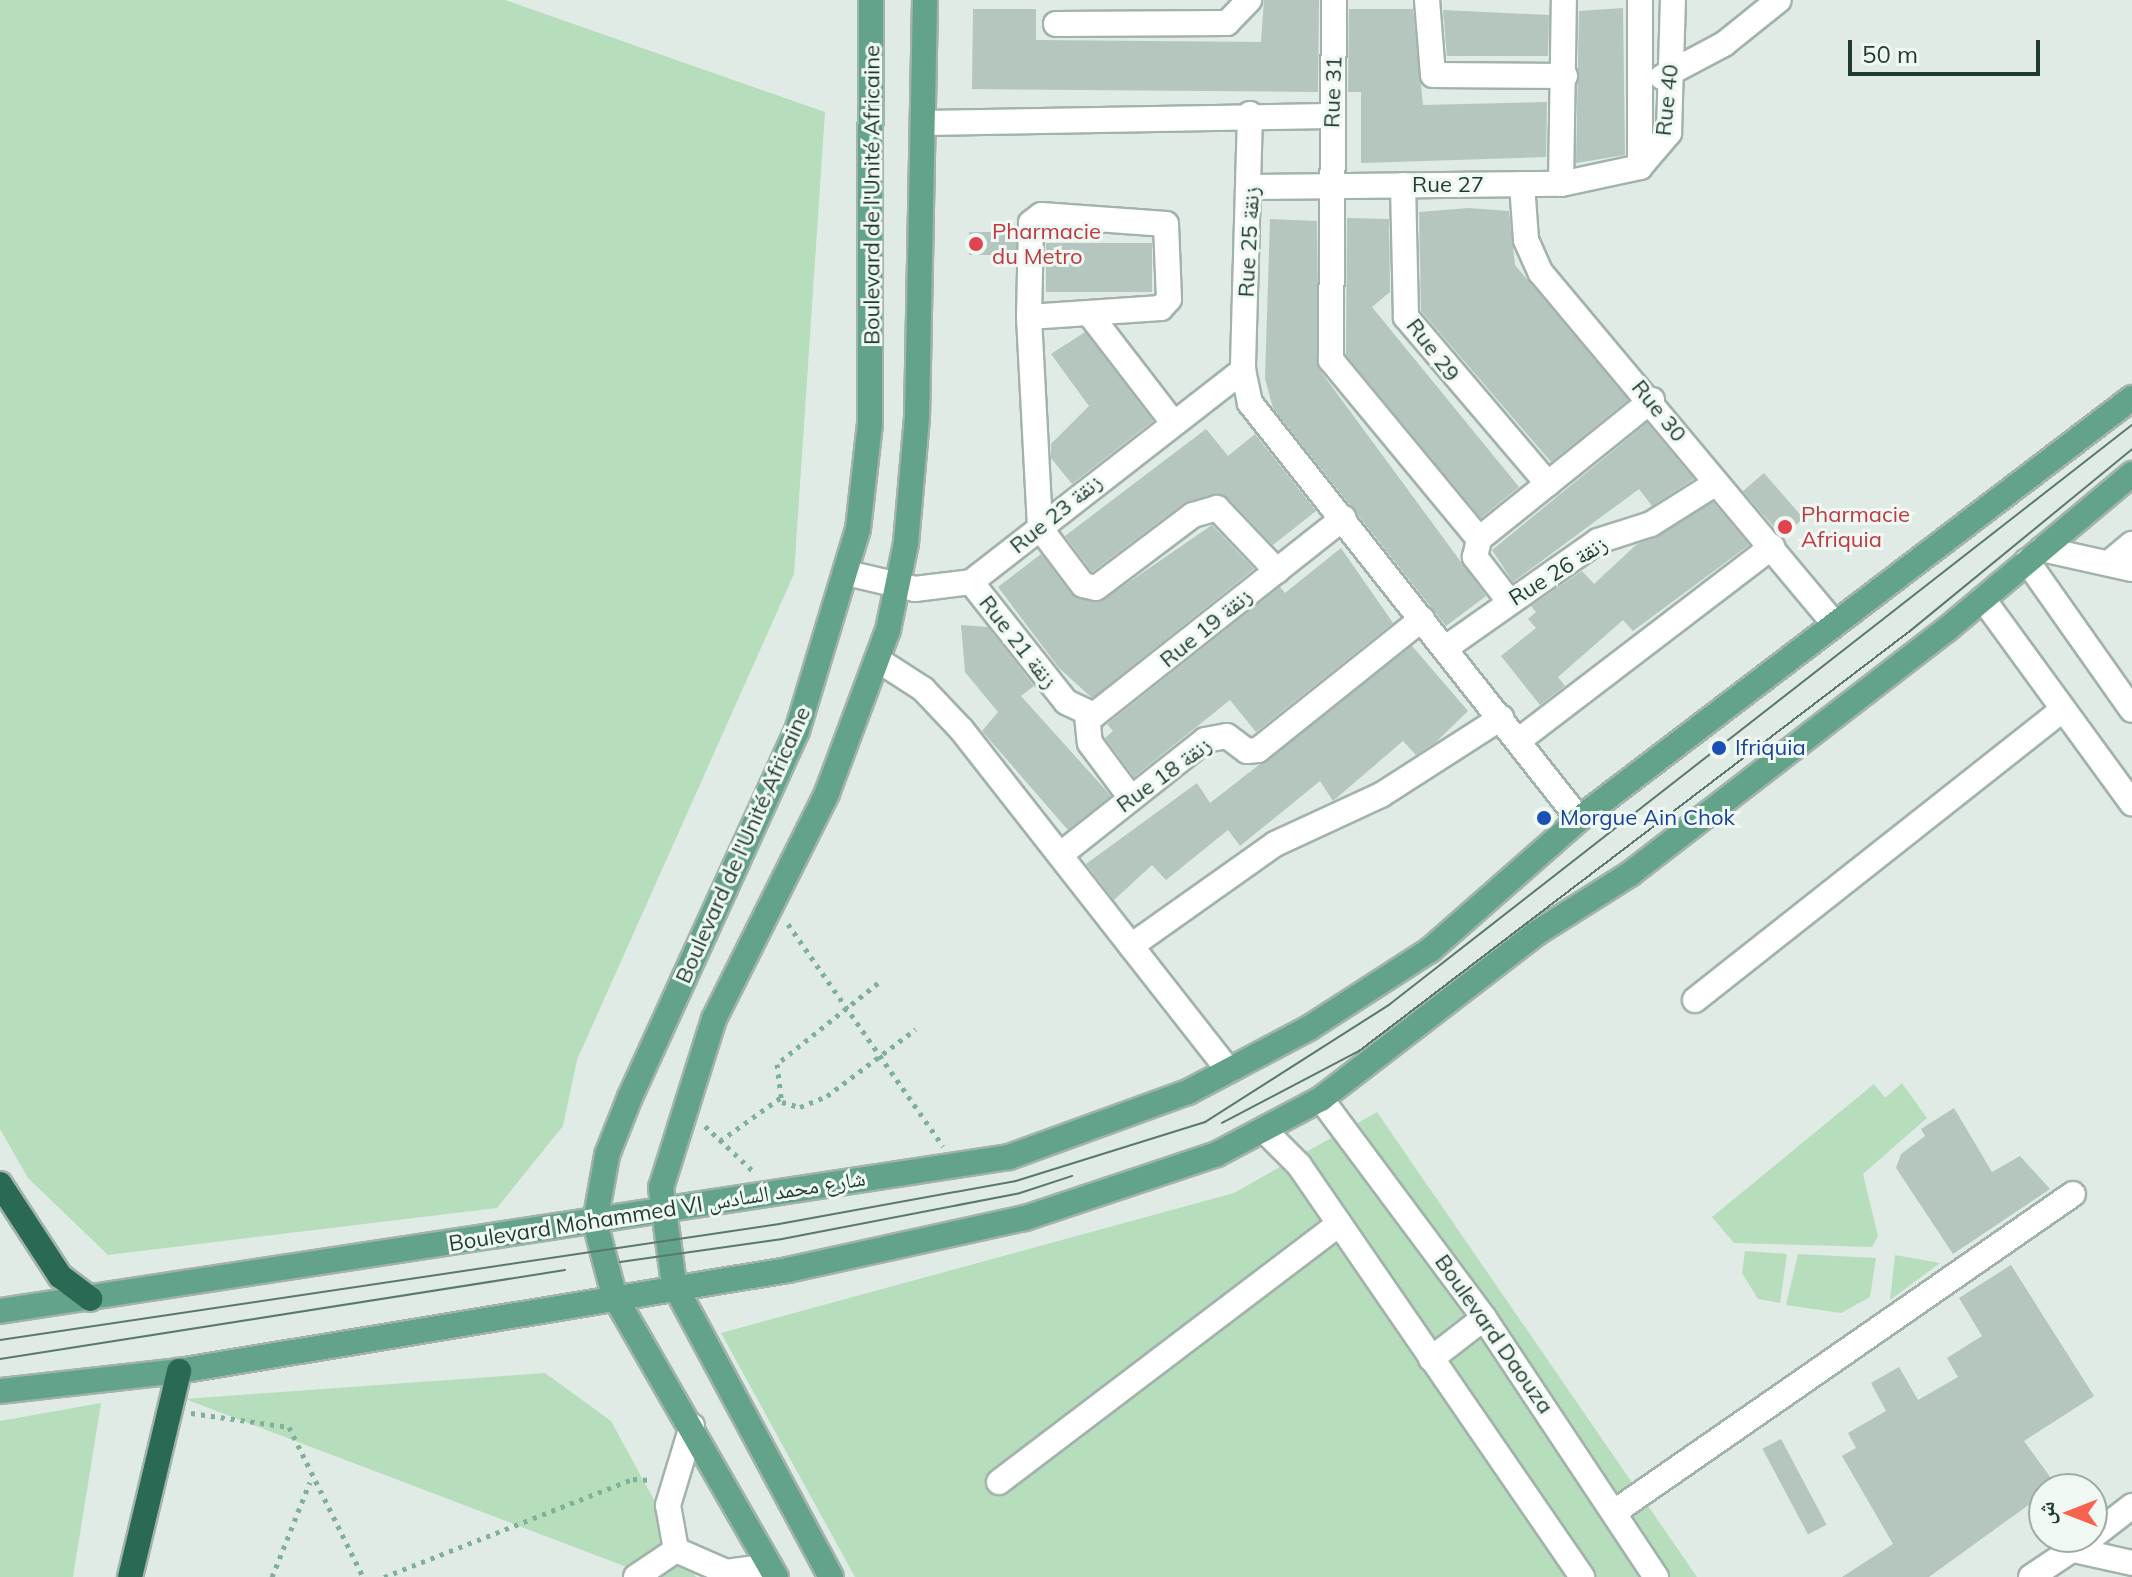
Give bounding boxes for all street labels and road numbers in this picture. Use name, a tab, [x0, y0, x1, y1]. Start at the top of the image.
street label: Boulevard de l'Unité Africaine	[859, 45, 885, 345]
street label: Rue 31	[1319, 56, 1347, 128]
street label: Rue 40	[1650, 63, 1684, 137]
street label: Rue 27	[1412, 172, 1484, 198]
street label: Rue 25 زنقة	[1233, 186, 1265, 298]
street label: Rue 29	[1401, 313, 1465, 387]
street label: Rue 30	[1626, 375, 1692, 447]
street label: Rue 23 زنقة	[1005, 469, 1107, 559]
street label: Rue 26 زنقة	[1504, 530, 1612, 612]
street label: Rue 19 زنقة	[1155, 583, 1257, 673]
street label: Rue 21 زنقة	[973, 590, 1063, 694]
street label: Boulevard de l'Unité Africaine	[670, 703, 816, 987]
street label: Rue 18 زنقة	[1111, 732, 1217, 818]
street label: Boulevard Mohammed VI شارع محمد السادس	[447, 1165, 867, 1257]
street label: Boulevard Daouza	[1429, 1249, 1559, 1419]

